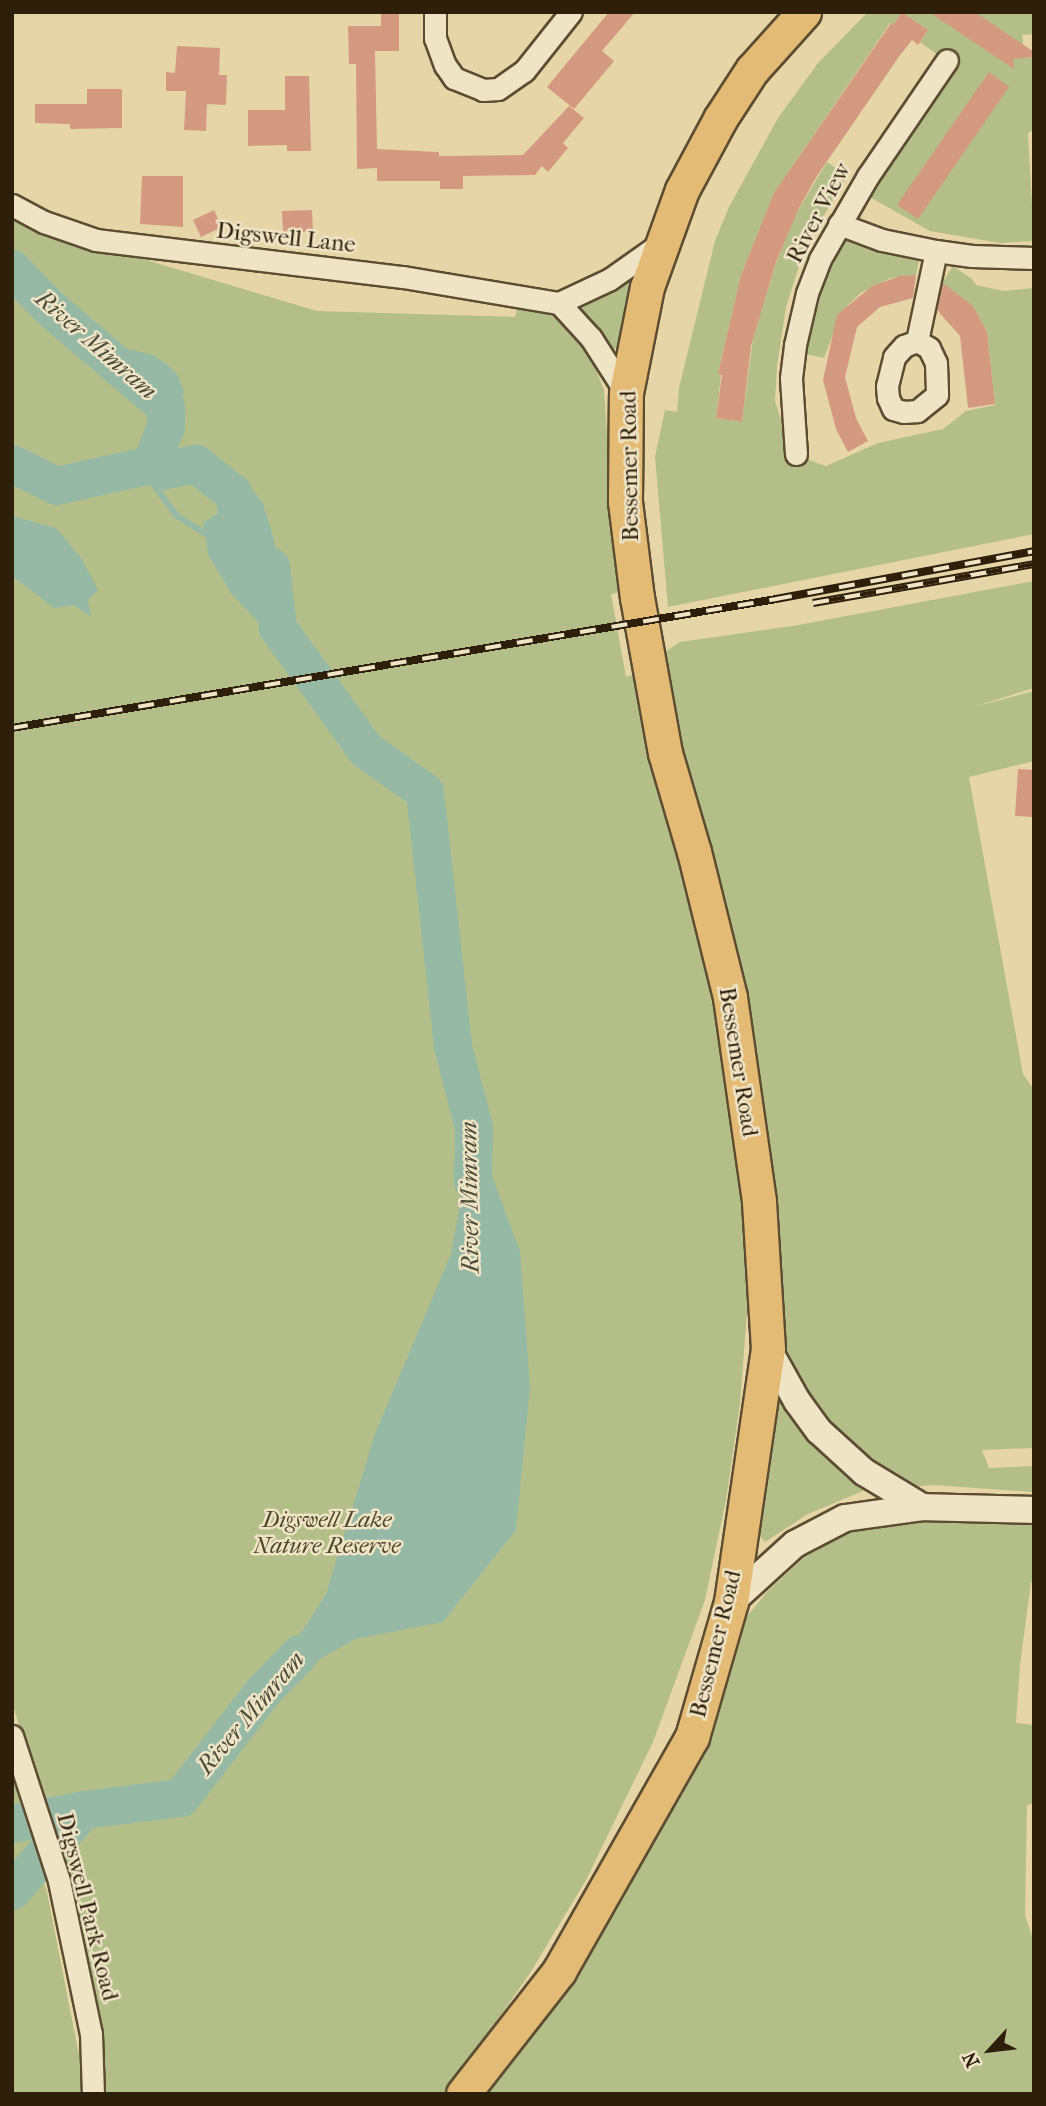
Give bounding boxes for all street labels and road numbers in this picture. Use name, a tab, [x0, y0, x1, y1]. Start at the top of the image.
street label: River View	[781, 158, 857, 268]
street label: Digswell Lane	[215, 217, 357, 259]
street label: Bessemer Road	[615, 390, 645, 542]
street label: Bessemer Road	[713, 985, 763, 1139]
street label: Bessemer Road	[684, 1567, 748, 1721]
street label: Digswell Park Road	[50, 1810, 124, 2004]

